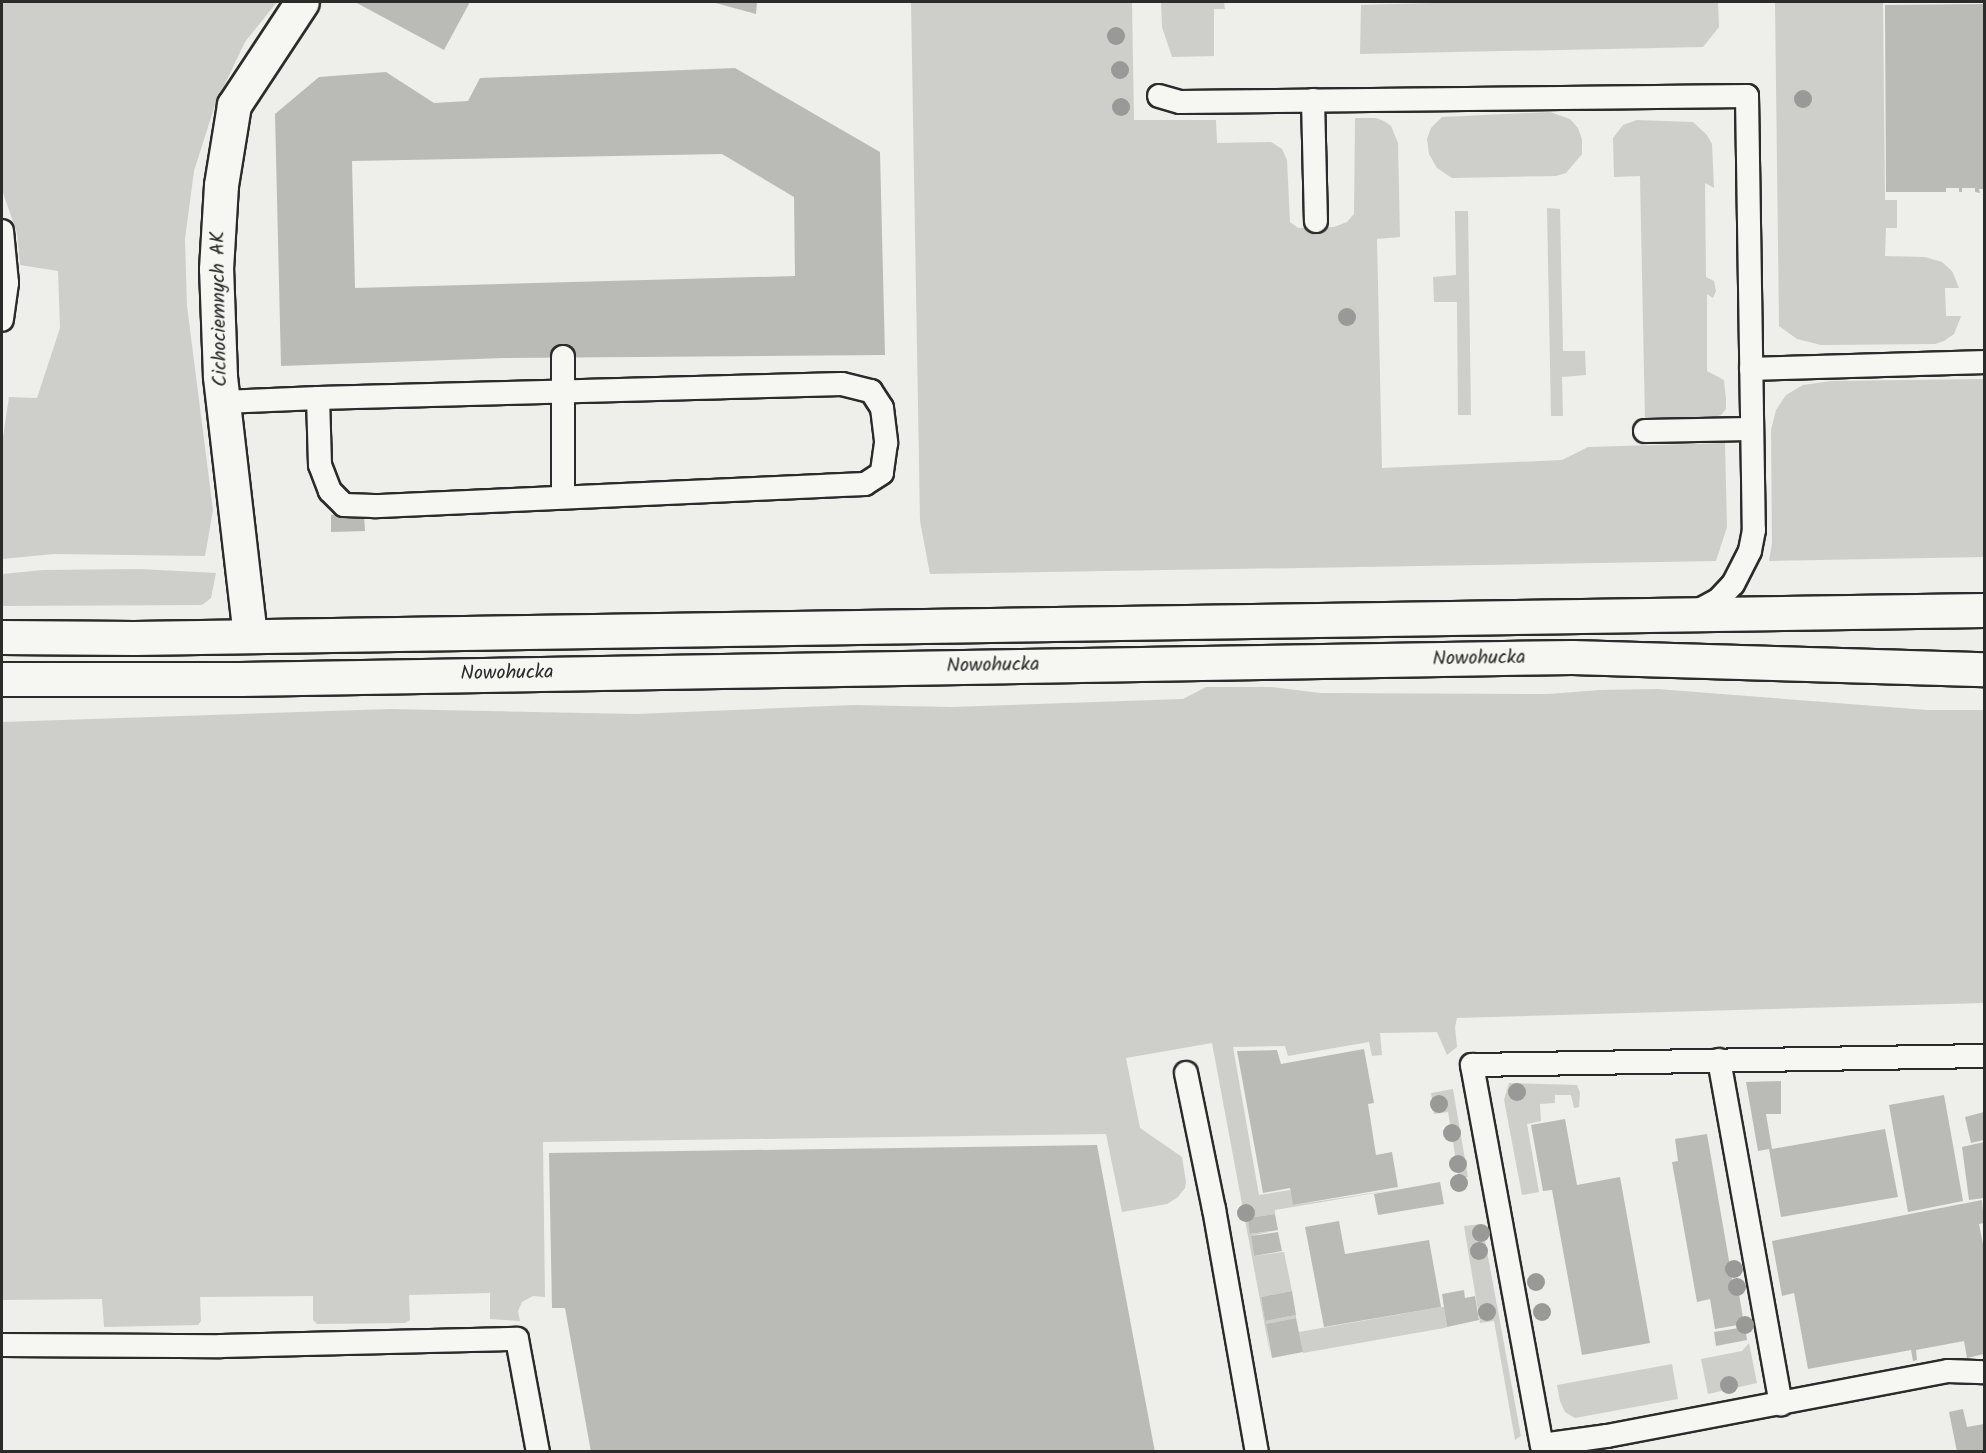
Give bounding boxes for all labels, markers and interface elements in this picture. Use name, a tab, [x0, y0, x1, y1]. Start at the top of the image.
street label: Cichociemnych AK	[207, 231, 233, 387]
street label: Nowohucka	[1432, 646, 1526, 672]
street label: Nowohucka	[946, 653, 1040, 679]
street label: Nowohucka	[460, 661, 554, 687]

